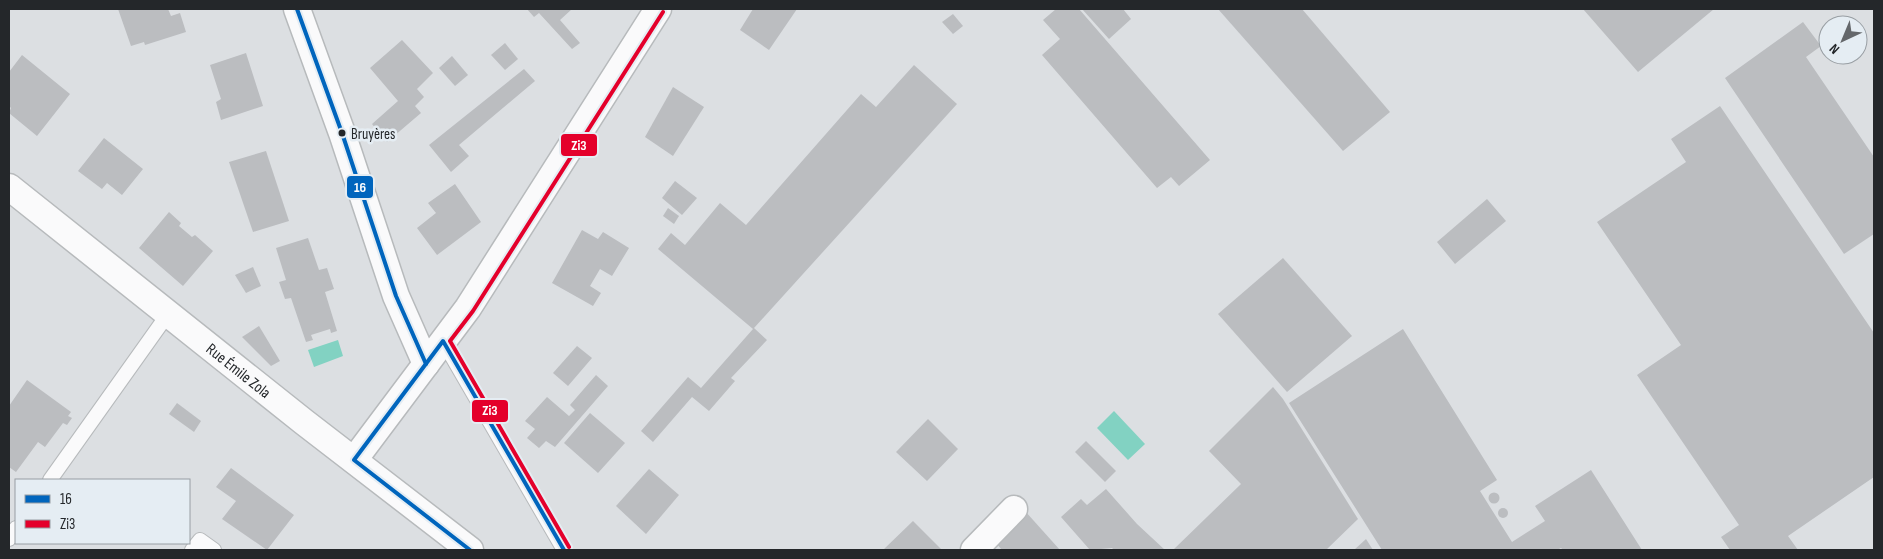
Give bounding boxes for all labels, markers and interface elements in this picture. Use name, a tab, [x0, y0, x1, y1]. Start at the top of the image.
north arrow	[1818, 15, 1868, 65]
text: N	[1826, 40, 1843, 58]
place label: Bruyères	[351, 125, 395, 144]
marker: Bruyères	[337, 128, 347, 138]
line badge: Zi3	[560, 133, 598, 157]
text: Zi3	[571, 137, 587, 154]
line badge: 16	[346, 175, 374, 199]
text: 16	[354, 179, 366, 196]
street label: Rue Émile Zola	[202, 340, 274, 403]
line badge: Zi3	[471, 399, 509, 423]
text: Zi3	[482, 402, 498, 419]
legend	[15, 479, 190, 544]
text: 16	[60, 490, 72, 509]
text: Zi3	[60, 515, 75, 534]

